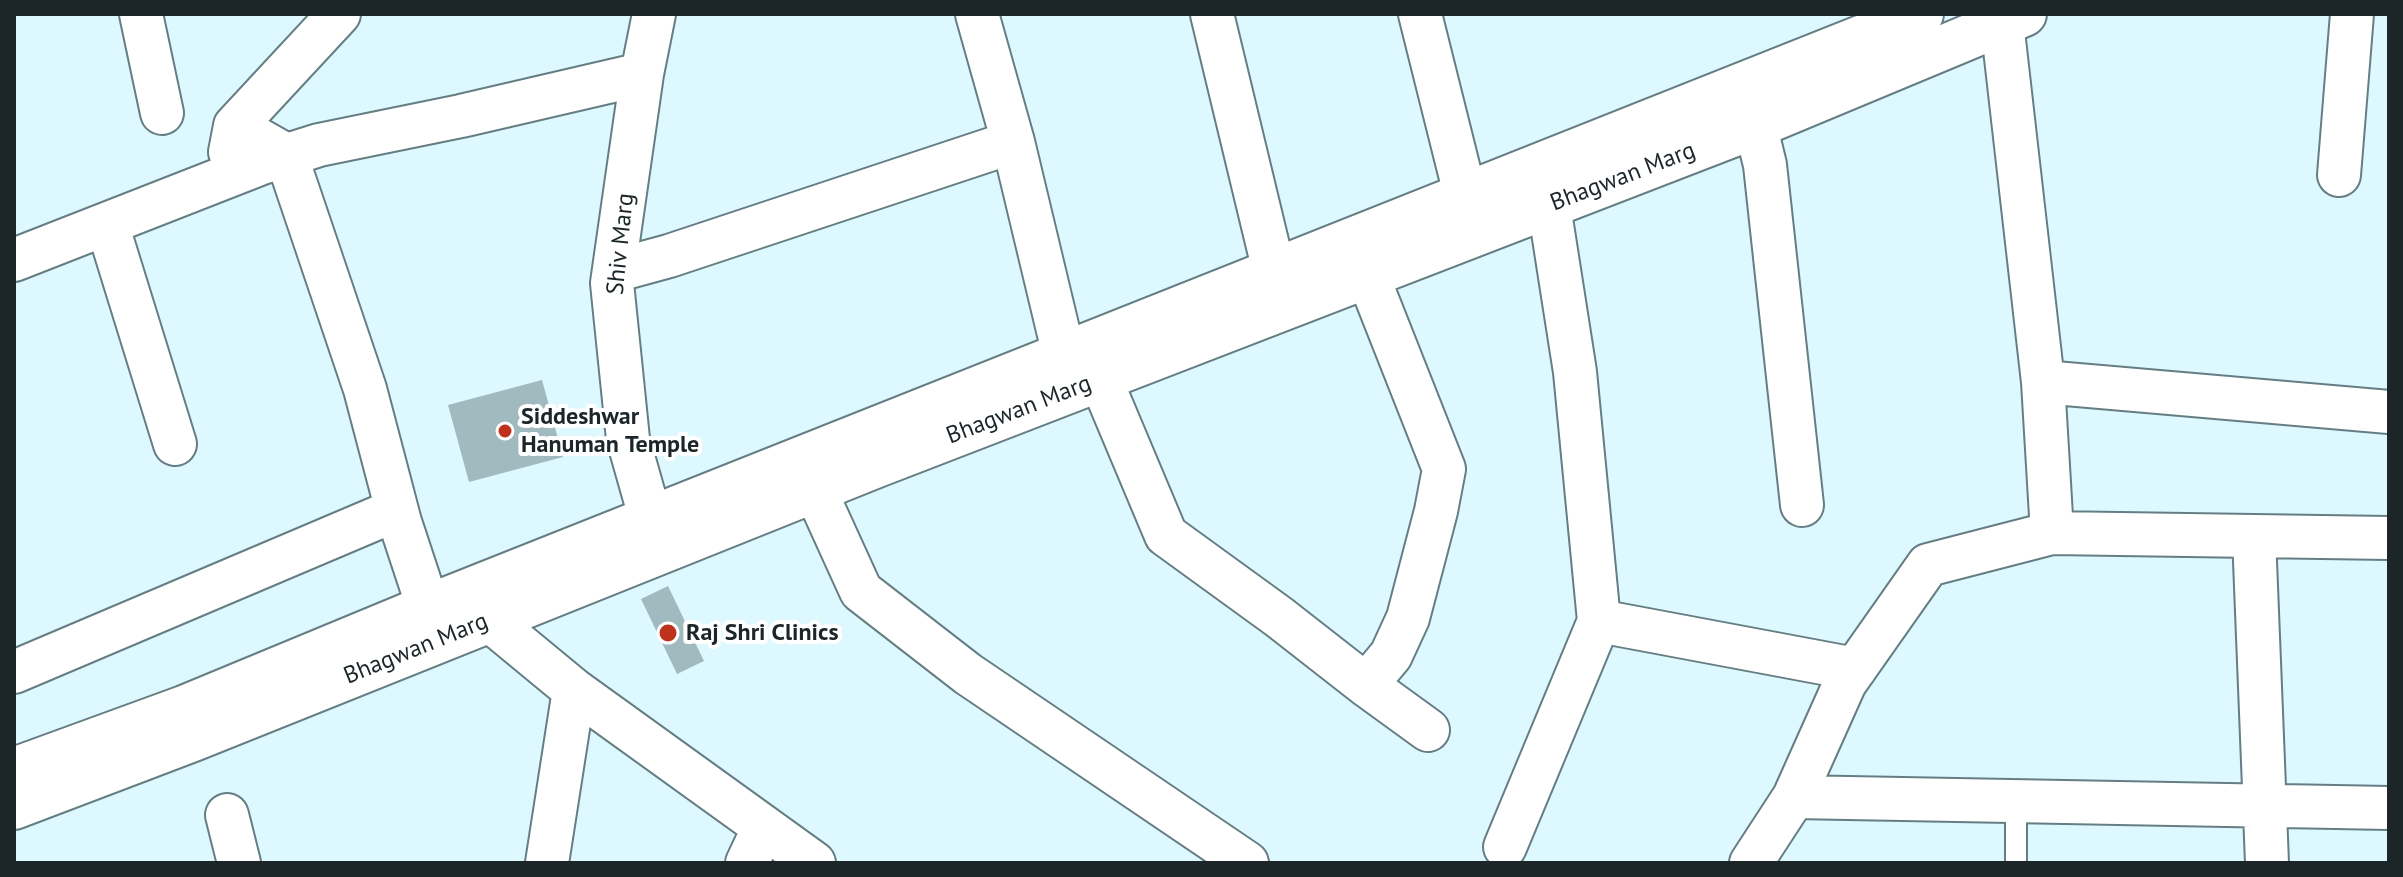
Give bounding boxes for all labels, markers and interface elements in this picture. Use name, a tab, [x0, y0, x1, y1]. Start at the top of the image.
street label: Bhagwan Marg	[1546, 136, 1700, 218]
street label: Shiv Marg	[601, 192, 641, 296]
street label: Bhagwan Marg	[942, 369, 1096, 451]
place label: Siddeshwar Hanuman Temple	[521, 403, 699, 459]
marker: Siddeshwar Hanuman Temple	[496, 422, 514, 440]
street label: Bhagwan Marg	[340, 607, 492, 691]
place label: Raj Shri Clinics	[686, 619, 839, 647]
marker: Raj Shri Clinics	[657, 622, 679, 644]

